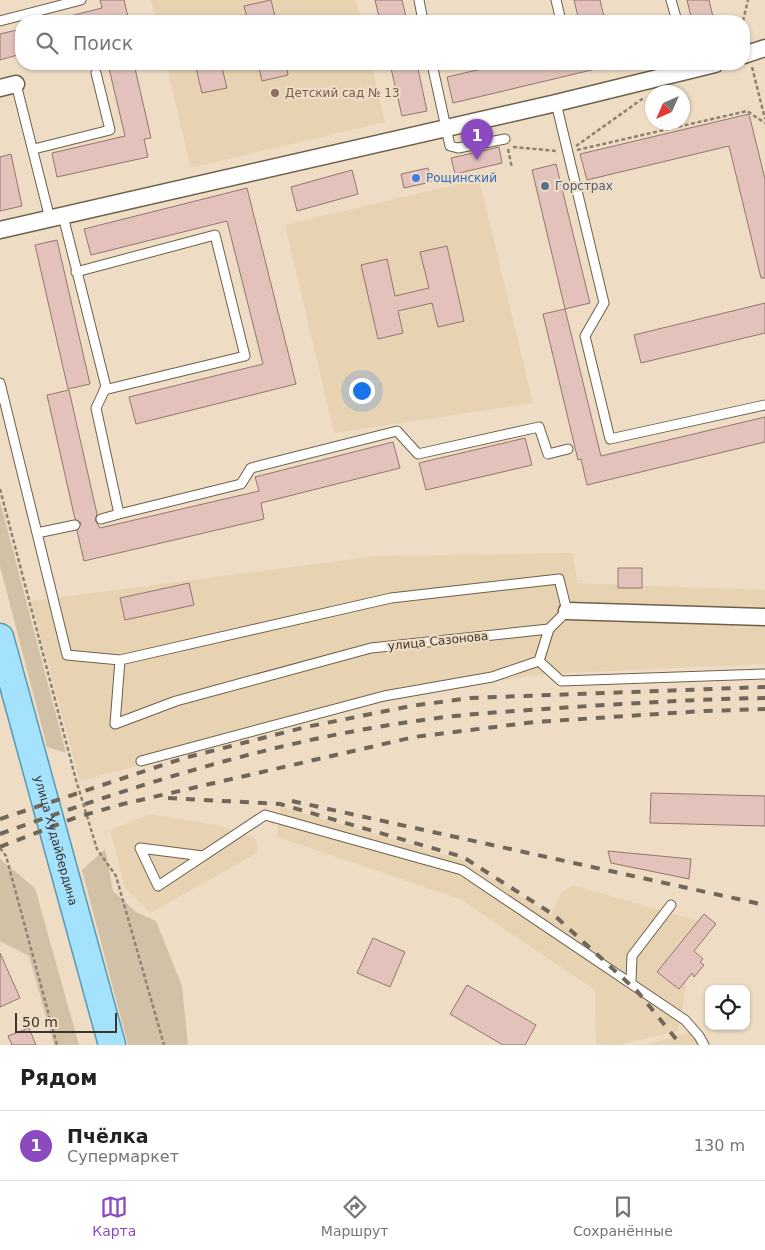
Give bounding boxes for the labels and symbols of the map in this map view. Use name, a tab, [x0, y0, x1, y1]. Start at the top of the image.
north arrow	[645, 85, 690, 130]
place label: Детский сад № 13	[285, 86, 400, 100]
marker: Детский сад № 13	[269, 87, 281, 99]
pin: 1	[461, 119, 493, 160]
place label: Рощинский	[426, 171, 497, 185]
marker: Рощинский	[410, 172, 422, 184]
place label: Горстрах	[555, 179, 613, 193]
marker: Горстрах	[539, 180, 551, 192]
your location	[349, 378, 375, 404]
street label: улица Сазонова	[387, 629, 489, 653]
street label: улица Худайбердина	[31, 774, 80, 907]
scale bar	[15, 1010, 118, 1033]

